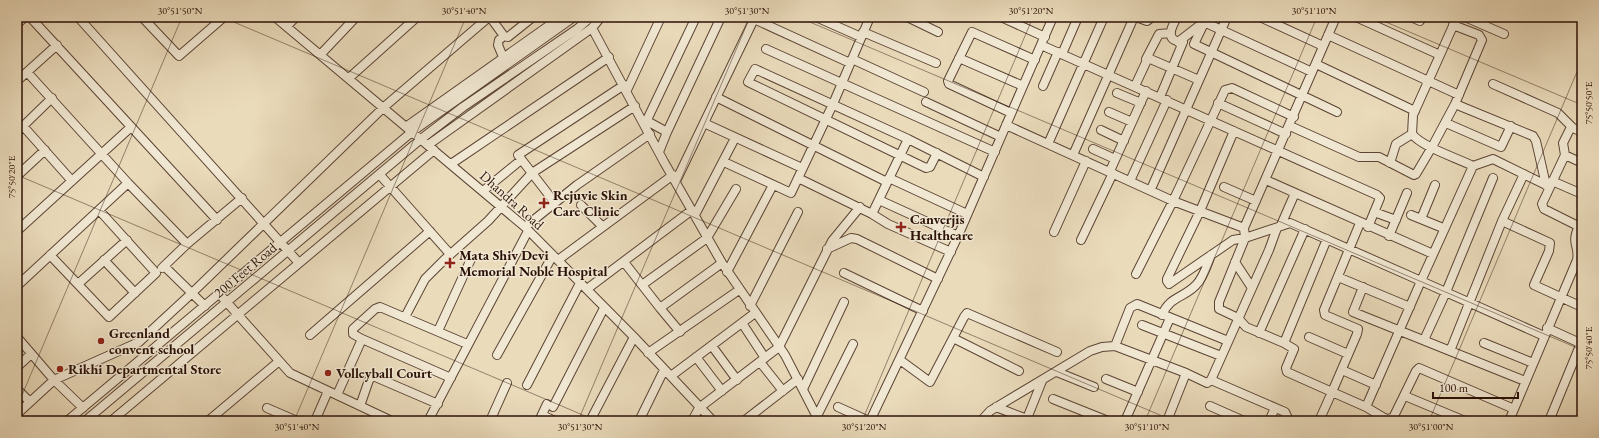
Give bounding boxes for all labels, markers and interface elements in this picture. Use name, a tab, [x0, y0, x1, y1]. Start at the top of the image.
text: 30°51'50"N	[158, 4, 203, 17]
text: 30°51'40"N	[442, 4, 487, 17]
text: 30°51'30"N	[725, 4, 770, 17]
text: 30°51'20"N	[1009, 4, 1054, 17]
text: 30°51'10"N	[1292, 4, 1337, 17]
text: 75°50'50"E	[1582, 81, 1595, 124]
text: 75°50'20"E	[5, 155, 18, 198]
street label: Dhandra Road	[476, 166, 548, 234]
place label: Rejuvie Skin Care Clinic	[553, 186, 628, 220]
marker: Rejuvie Skin Care Clinic	[538, 197, 550, 209]
place label: Canverjis Healthcare	[910, 210, 973, 244]
marker: Canverjis Healthcare	[895, 221, 907, 233]
street label: 200 Feet Road	[210, 238, 281, 302]
place label: Mata Shiv Devi Memorial Noble Hospital	[459, 246, 608, 280]
marker: Mata Shiv Devi Memorial Noble Hospital	[444, 257, 456, 269]
place label: Greenland convent school	[109, 324, 194, 358]
text: 75°50'40"E	[1582, 326, 1595, 369]
marker: Greenland convent school	[96, 336, 106, 346]
place label: Rikhi Departmental Store	[68, 360, 221, 378]
marker: Rikhi Departmental Store	[55, 364, 65, 374]
place label: Volleyball Court	[336, 364, 433, 382]
marker: Volleyball Court	[323, 368, 333, 378]
scale bar	[1433, 374, 1518, 400]
text: 100 m	[1439, 380, 1469, 396]
text: 30°51'40"N	[275, 420, 320, 433]
text: 30°51'30"N	[558, 420, 603, 433]
text: 30°51'20"N	[842, 420, 887, 433]
text: 30°51'10"N	[1125, 420, 1170, 433]
text: 30°51'00"N	[1409, 420, 1454, 433]

